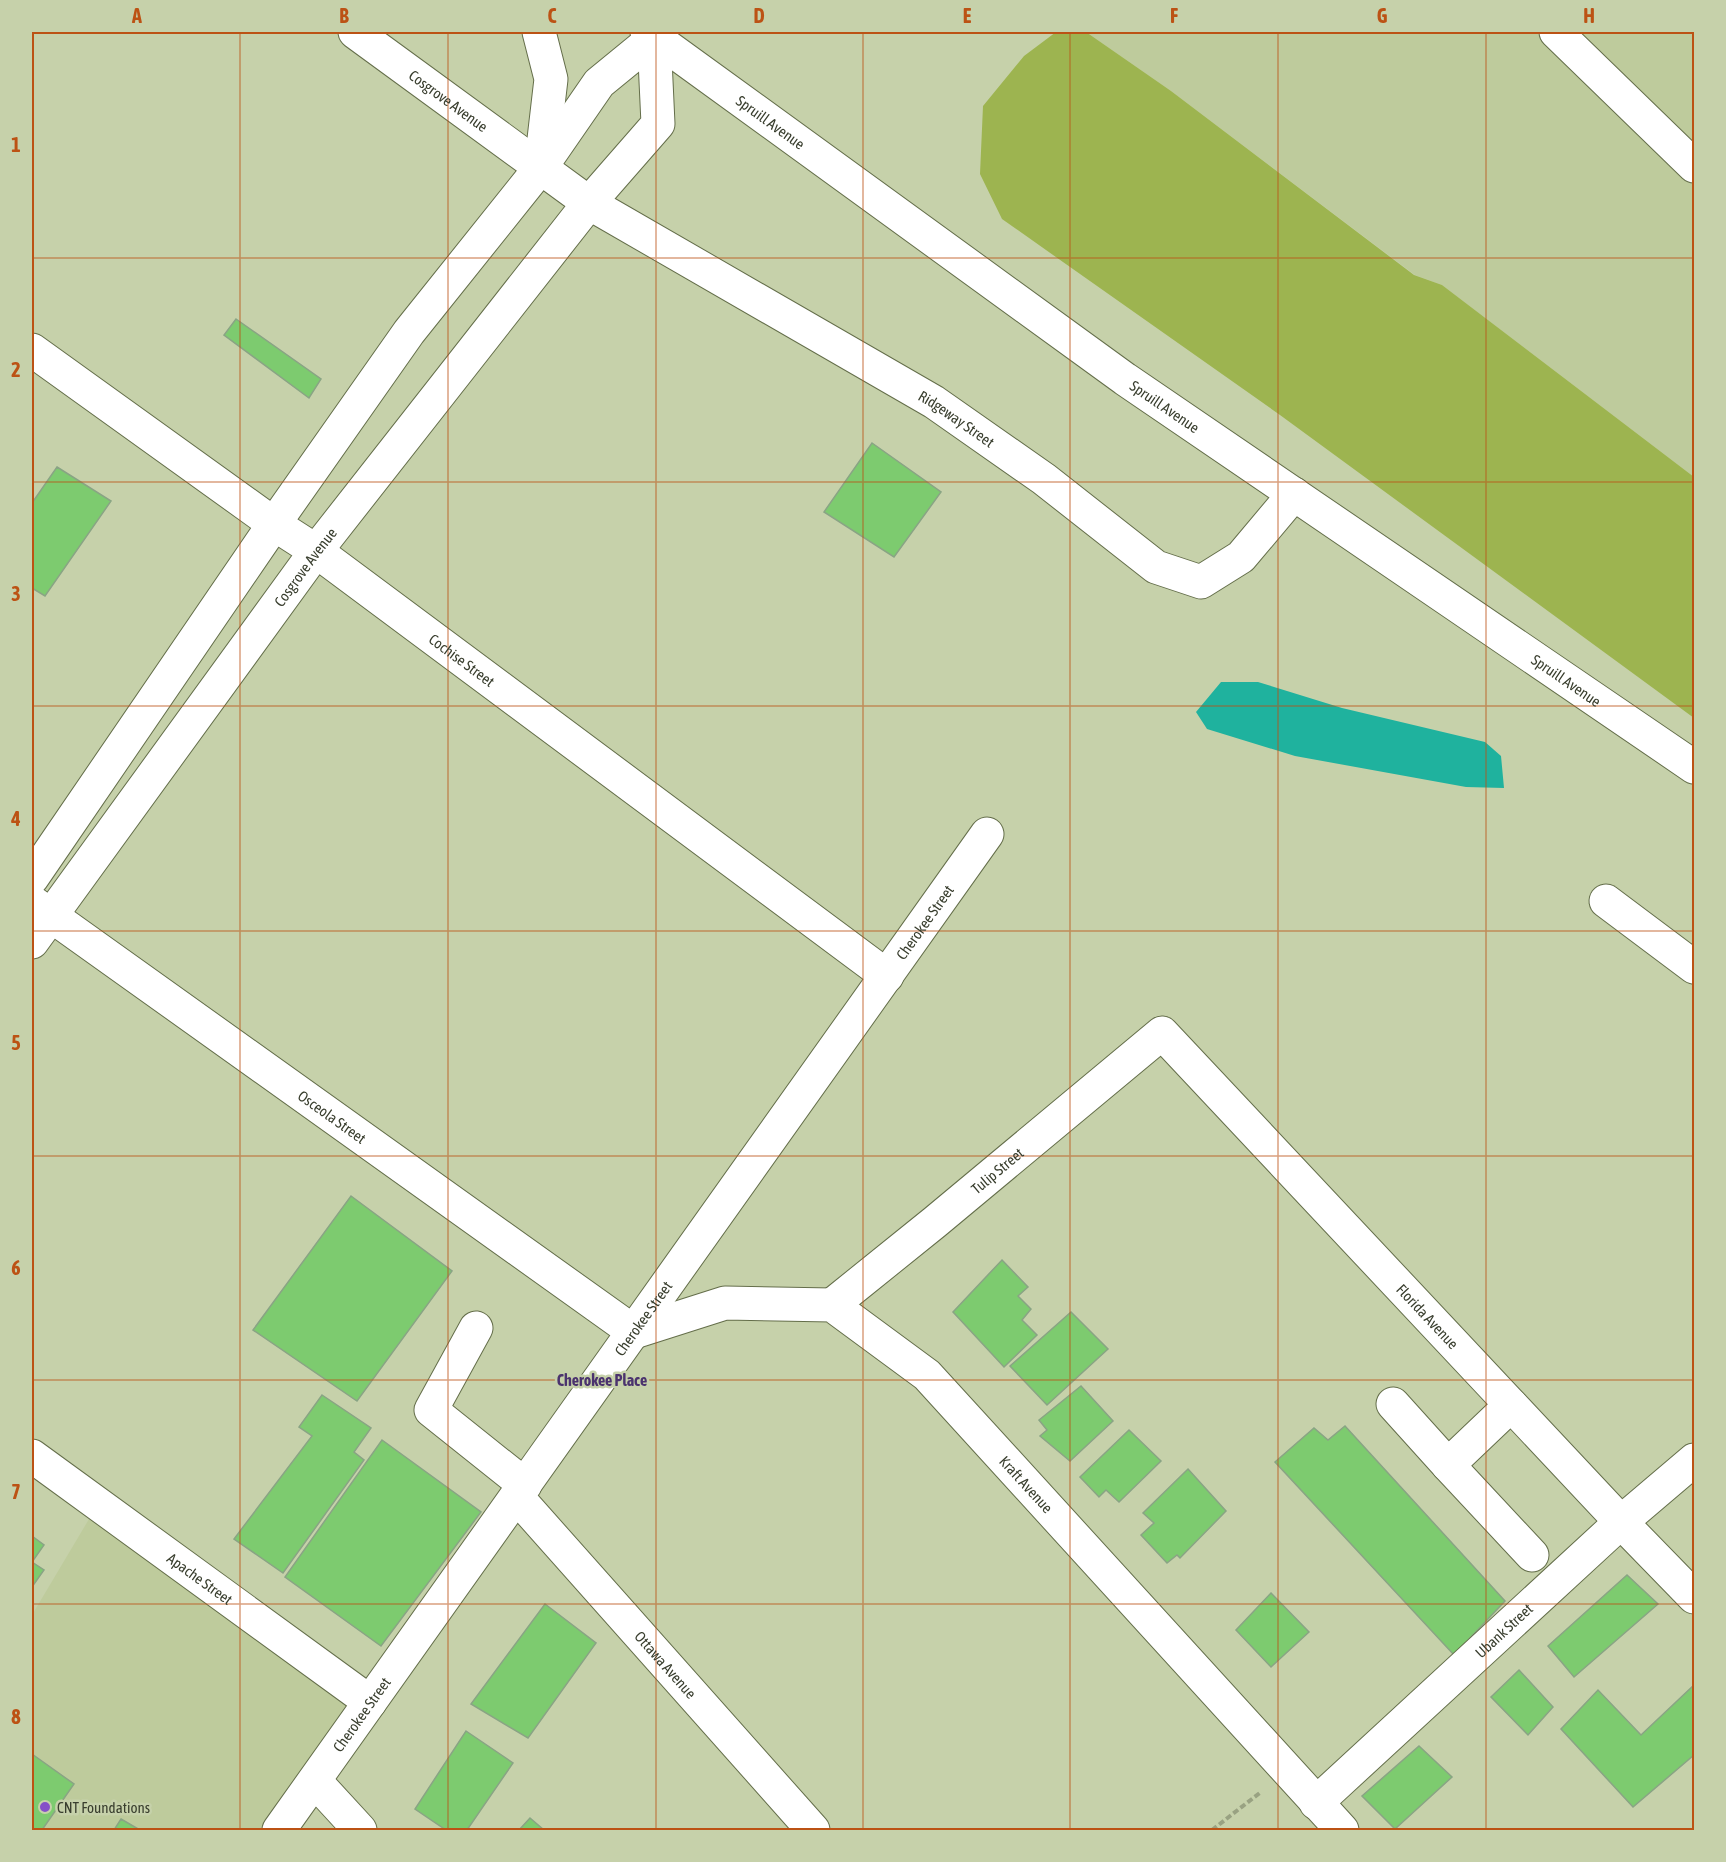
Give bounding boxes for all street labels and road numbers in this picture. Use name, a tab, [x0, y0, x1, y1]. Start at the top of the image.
street label: Cosgrove Avenue	[406, 66, 492, 135]
street label: Spruill Avenue	[733, 91, 808, 152]
street label: Spruill Avenue	[1127, 377, 1203, 436]
street label: Ridgeway Street	[916, 387, 998, 450]
street label: Cosgrove Avenue	[270, 524, 340, 609]
street label: Cochise Street	[426, 630, 498, 690]
street label: Spruill Avenue	[1529, 650, 1605, 710]
street label: Cherokee Street	[892, 882, 957, 963]
street label: Osceola Street	[295, 1086, 370, 1146]
street label: Tulip Street	[968, 1144, 1027, 1197]
street label: Cherokee Street	[611, 1278, 675, 1359]
street label: Florida Avenue	[1393, 1280, 1462, 1352]
street label: Kraft Avenue	[996, 1452, 1057, 1516]
street label: Apache Street	[164, 1549, 236, 1608]
street label: Ubank Street	[1471, 1600, 1536, 1661]
street label: Ottawa Avenue	[632, 1627, 700, 1702]
street label: Cherokee Street	[329, 1674, 393, 1755]

